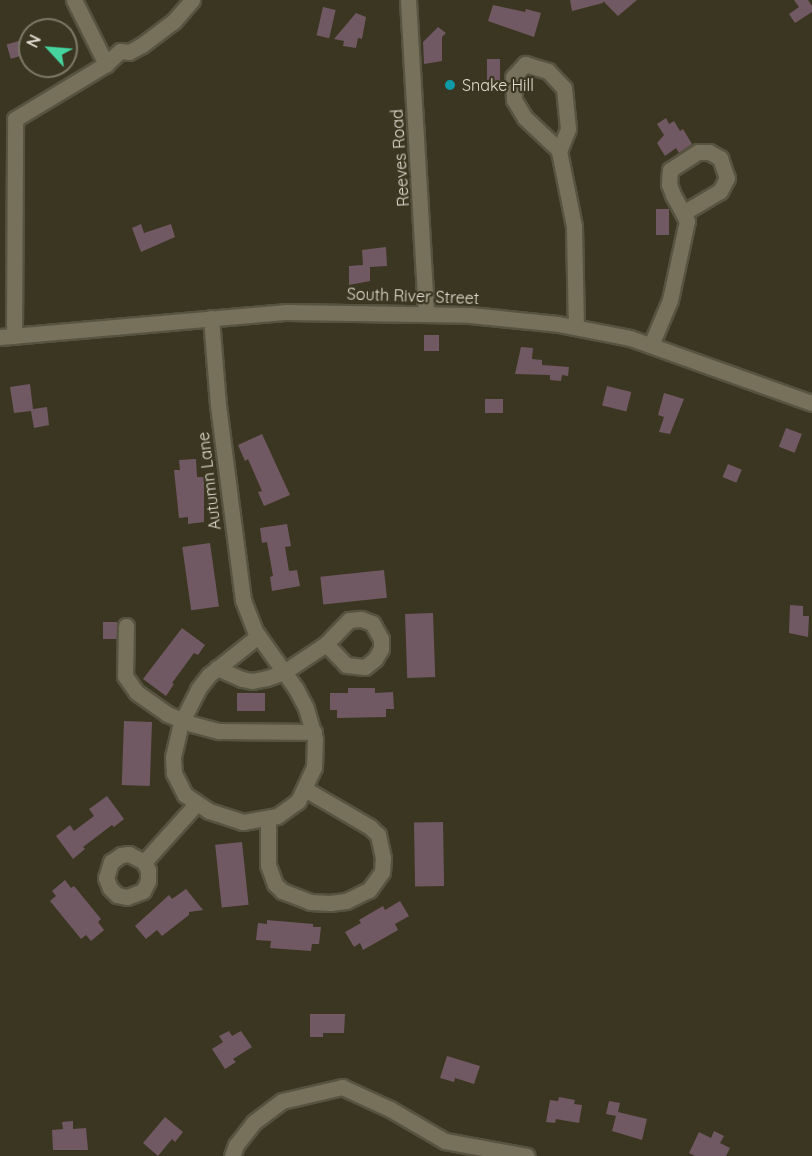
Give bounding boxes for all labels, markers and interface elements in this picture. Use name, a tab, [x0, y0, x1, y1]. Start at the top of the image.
north arrow	[18, 18, 78, 78]
text: N	[22, 31, 45, 51]
place label: Snake Hill	[462, 75, 534, 95]
marker: Snake Hill	[443, 78, 457, 92]
street label: Reeves Road	[387, 109, 413, 207]
street label: South River Street	[346, 284, 480, 308]
street label: Autumn Lane	[193, 431, 225, 531]

